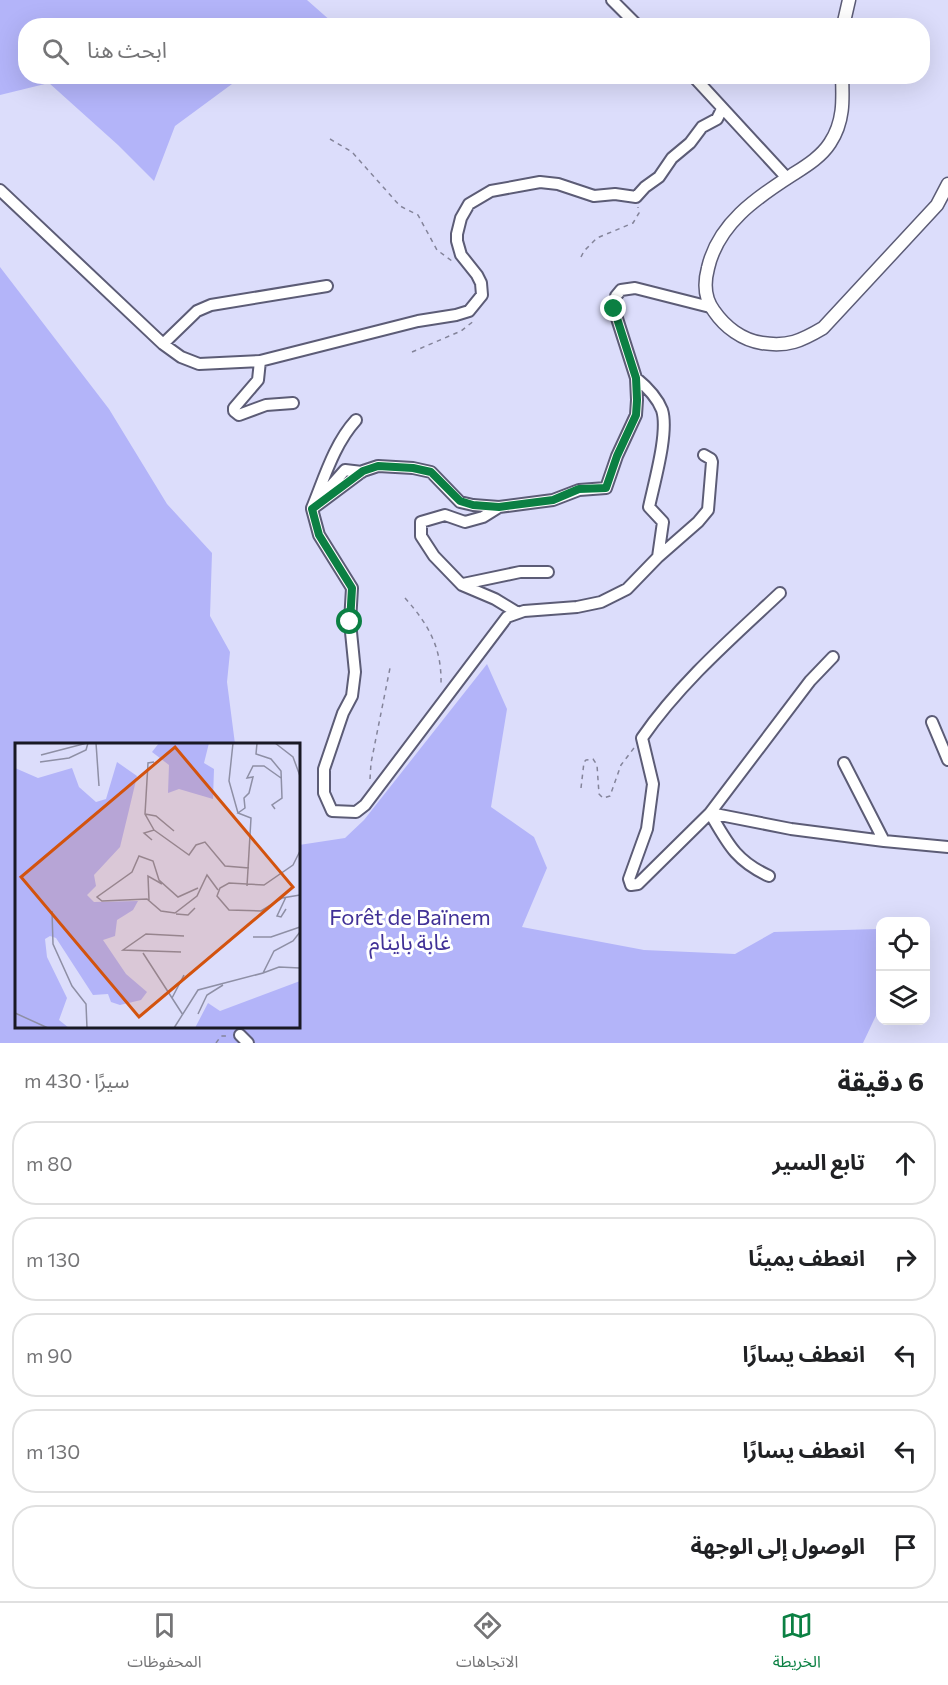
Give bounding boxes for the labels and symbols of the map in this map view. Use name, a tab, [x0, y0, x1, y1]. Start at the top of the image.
route end	[600, 295, 626, 321]
route start	[336, 608, 362, 634]
inset map	[15, 743, 300, 1028]
park label: Forêt de Baïnem غابة باينام	[329, 903, 491, 959]

